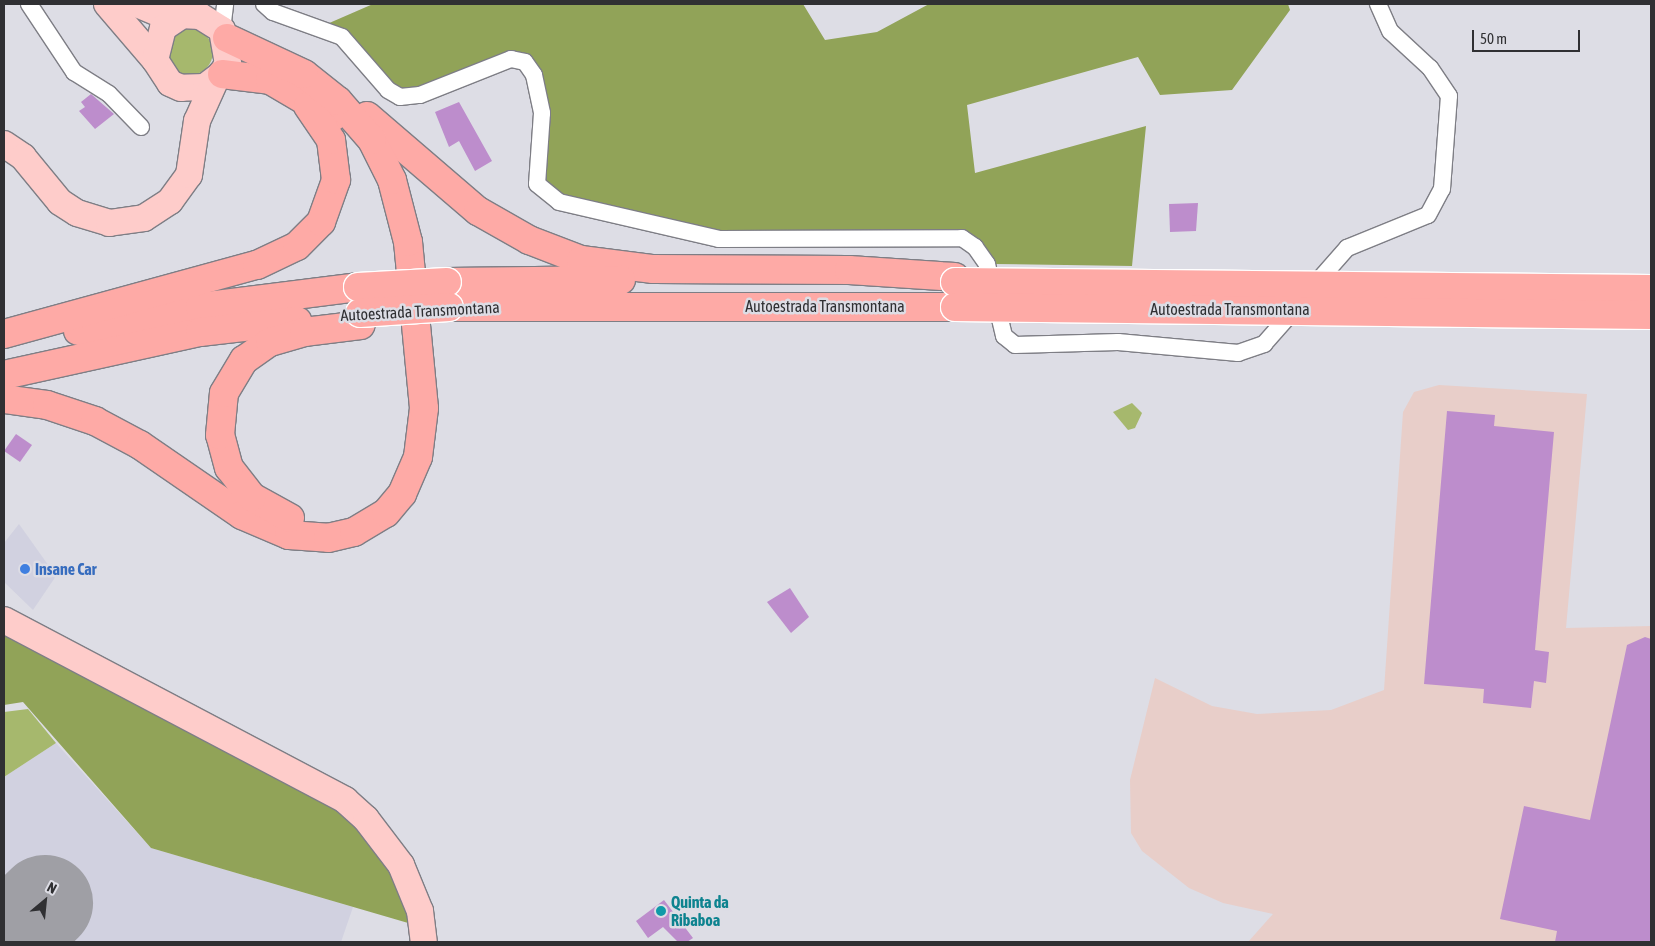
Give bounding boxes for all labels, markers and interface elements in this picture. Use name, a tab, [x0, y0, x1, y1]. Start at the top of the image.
scale bar	[1475, 20, 1582, 52]
text: 50 m	[1480, 30, 1507, 47]
street label: Autoestrada Transmontana	[745, 296, 905, 316]
street label: Autoestrada Transmontana	[340, 297, 500, 325]
street label: Autoestrada Transmontana	[1150, 299, 1310, 319]
place label: Insane Car	[35, 559, 97, 579]
marker: Insane Car	[19, 563, 31, 575]
north arrow	[20, 876, 70, 926]
text: N	[45, 879, 59, 897]
place label: Quinta da Ribaboa	[671, 892, 729, 930]
marker: Quinta da Ribaboa	[655, 905, 667, 917]

